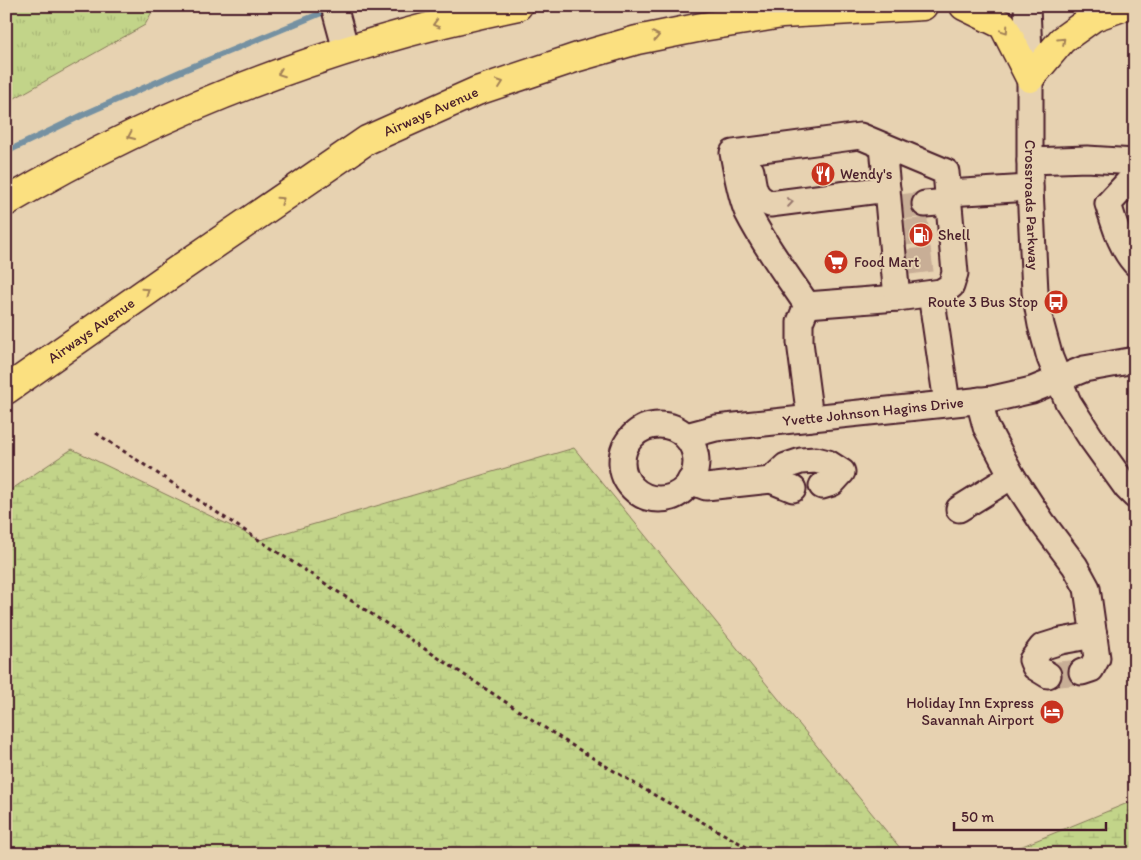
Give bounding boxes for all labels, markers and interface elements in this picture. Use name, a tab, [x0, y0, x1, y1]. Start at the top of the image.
one-way arrow	[432, 19, 440, 29]
one-way arrow	[998, 25, 1008, 34]
one-way arrow	[651, 32, 660, 42]
one-way arrow	[1056, 38, 1065, 47]
one-way arrow	[277, 67, 286, 78]
one-way arrow	[496, 79, 504, 89]
street label: Airways Avenue	[381, 83, 481, 141]
one-way arrow	[127, 130, 136, 141]
street label: Crossroads Parkway	[1021, 140, 1043, 270]
restaurant icon: Wendy's	[810, 161, 836, 187]
place label: Wendy's	[840, 165, 893, 183]
one-way arrow	[275, 196, 284, 206]
one-way arrow	[786, 197, 794, 208]
fuel station icon: Shell	[908, 222, 934, 248]
place label: Shell	[938, 226, 971, 244]
supermarket icon: Food Mart	[823, 249, 849, 275]
place label: Food Mart	[854, 253, 920, 271]
one-way arrow	[141, 288, 150, 297]
bus stop icon: Route 3 Bus Stop	[1043, 289, 1069, 315]
place label: Route 3 Bus Stop	[928, 293, 1038, 311]
street label: Airways Avenue	[44, 294, 138, 367]
street label: Yvette Johnson Hagins Drive	[782, 393, 965, 430]
place label: Holiday Inn Express Savannah Airport	[906, 694, 1034, 729]
hotel icon: Holiday Inn Express Savannah Airport	[1039, 699, 1065, 725]
scale bar	[954, 800, 1106, 832]
text: 50 m	[961, 808, 994, 826]

